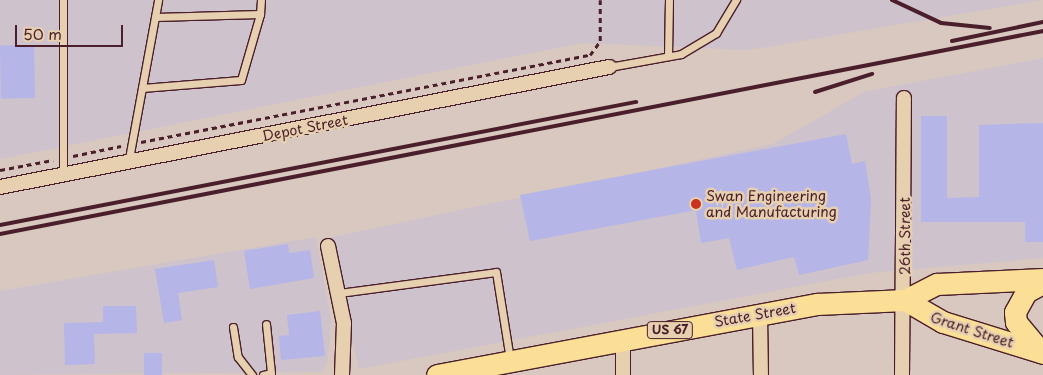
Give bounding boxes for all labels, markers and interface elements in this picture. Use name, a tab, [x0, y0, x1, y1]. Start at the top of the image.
scale bar	[18, 15, 125, 47]
text: 50 m	[23, 22, 62, 45]
street label: Depot Street	[261, 111, 349, 145]
place label: Swan Engineering and Manufacturing	[706, 188, 837, 220]
street label: 26th Street	[897, 197, 913, 275]
marker: Swan Engineering and Manufacturing	[690, 198, 702, 210]
street label: State Street	[713, 300, 797, 330]
street label: Grant Street	[928, 309, 1016, 351]
road number: US 67	[646, 320, 694, 340]

